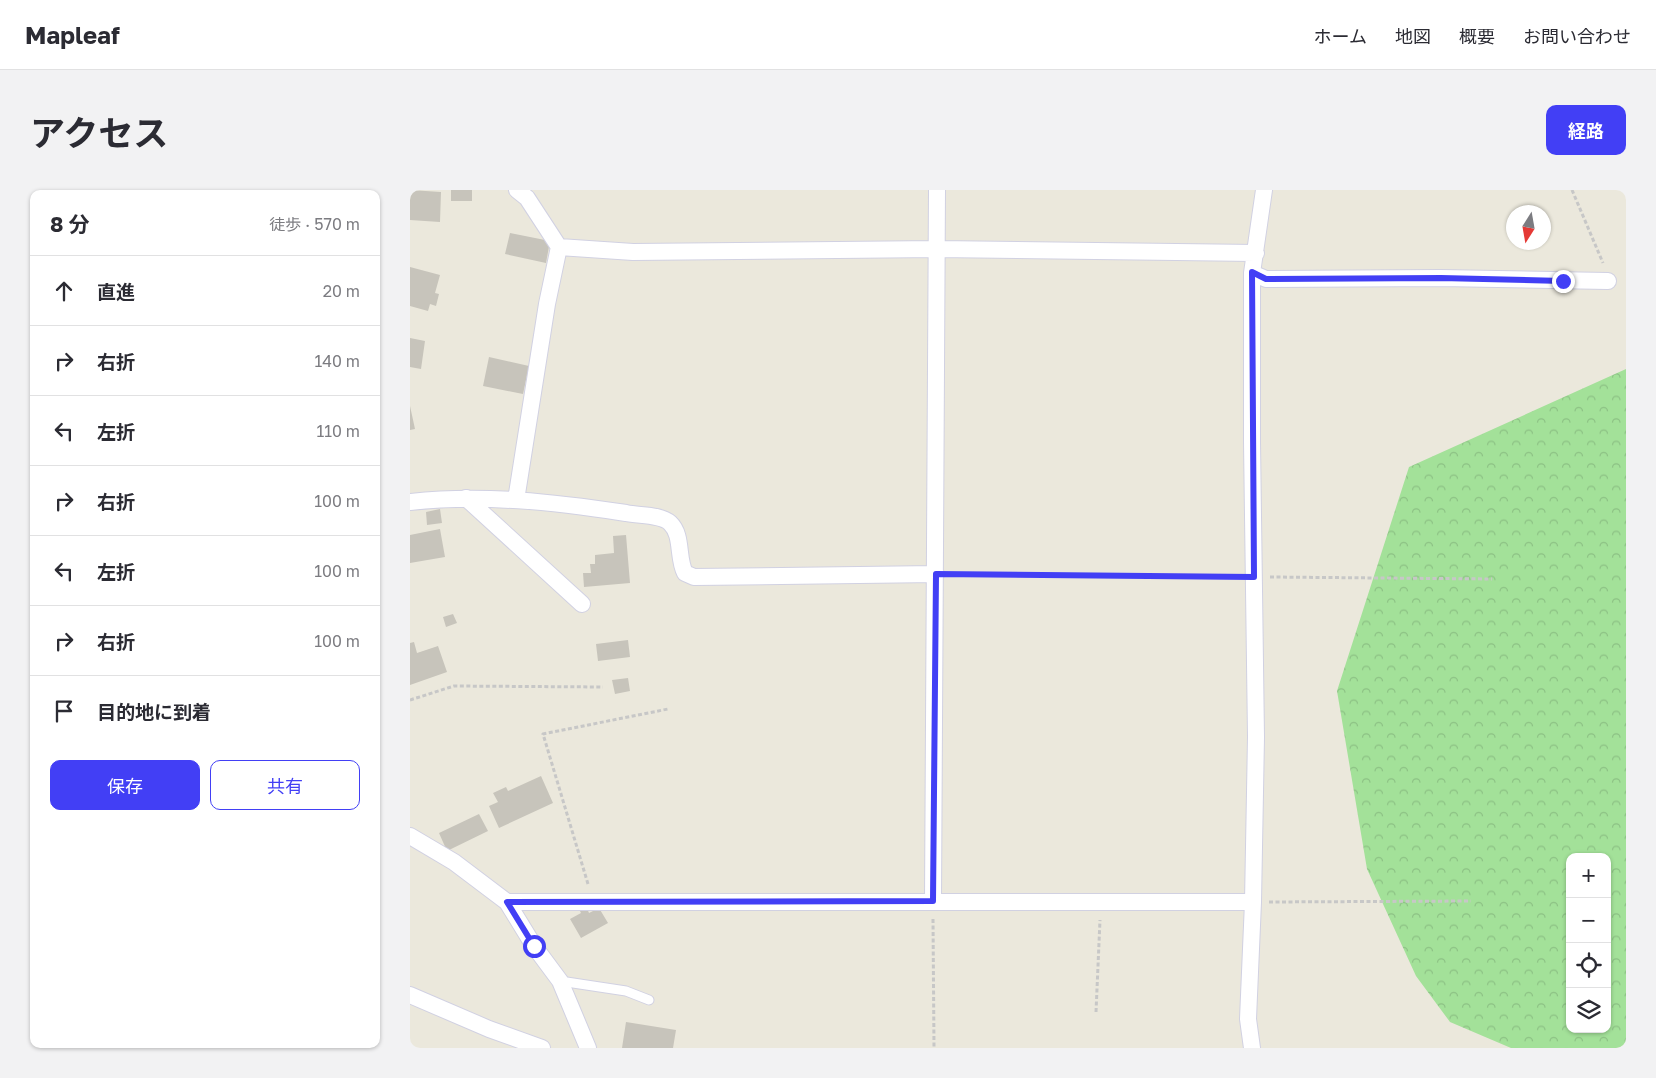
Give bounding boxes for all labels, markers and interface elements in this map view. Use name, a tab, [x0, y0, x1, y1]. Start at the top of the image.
text: Mapleaf	[25, 20, 120, 49]
text: ホーム	[1314, 25, 1367, 47]
text: 地図	[1395, 25, 1431, 47]
text: 概要	[1459, 25, 1495, 47]
text: お問い合わせ	[1523, 25, 1631, 47]
button: 経路	[1546, 105, 1626, 155]
text: アクセス	[30, 112, 168, 154]
north arrow	[1506, 205, 1551, 250]
text: 8 分	[50, 211, 90, 237]
text: 徒歩 · 570 m	[269, 214, 360, 234]
route end	[1552, 270, 1575, 293]
icon: ahead	[50, 277, 78, 305]
text: 直進	[97, 280, 135, 303]
text: 20 m	[323, 281, 360, 301]
icon: right	[50, 347, 78, 375]
text: 右折	[97, 350, 135, 373]
text: 140 m	[314, 351, 360, 371]
icon: left	[50, 417, 78, 445]
text: 左折	[97, 420, 135, 443]
text: 110 m	[316, 421, 360, 441]
icon: right	[50, 487, 78, 515]
text: 右折	[97, 490, 135, 513]
text: 100 m	[314, 491, 360, 511]
icon: left	[50, 557, 78, 585]
text: 左折	[97, 560, 135, 583]
text: 100 m	[314, 561, 360, 581]
icon: right	[50, 627, 78, 655]
text: 右折	[97, 630, 135, 653]
text: 100 m	[314, 631, 360, 651]
icon: arrive	[50, 697, 78, 725]
text: 目的地に到着	[97, 700, 211, 723]
button: 保存	[50, 760, 200, 810]
button: 共有	[210, 760, 360, 810]
map controls	[1566, 853, 1611, 1033]
button: +	[1566, 853, 1611, 898]
button: −	[1566, 898, 1611, 943]
route start	[523, 935, 546, 958]
button: locate	[1566, 943, 1611, 988]
button: layers	[1566, 988, 1611, 1033]

